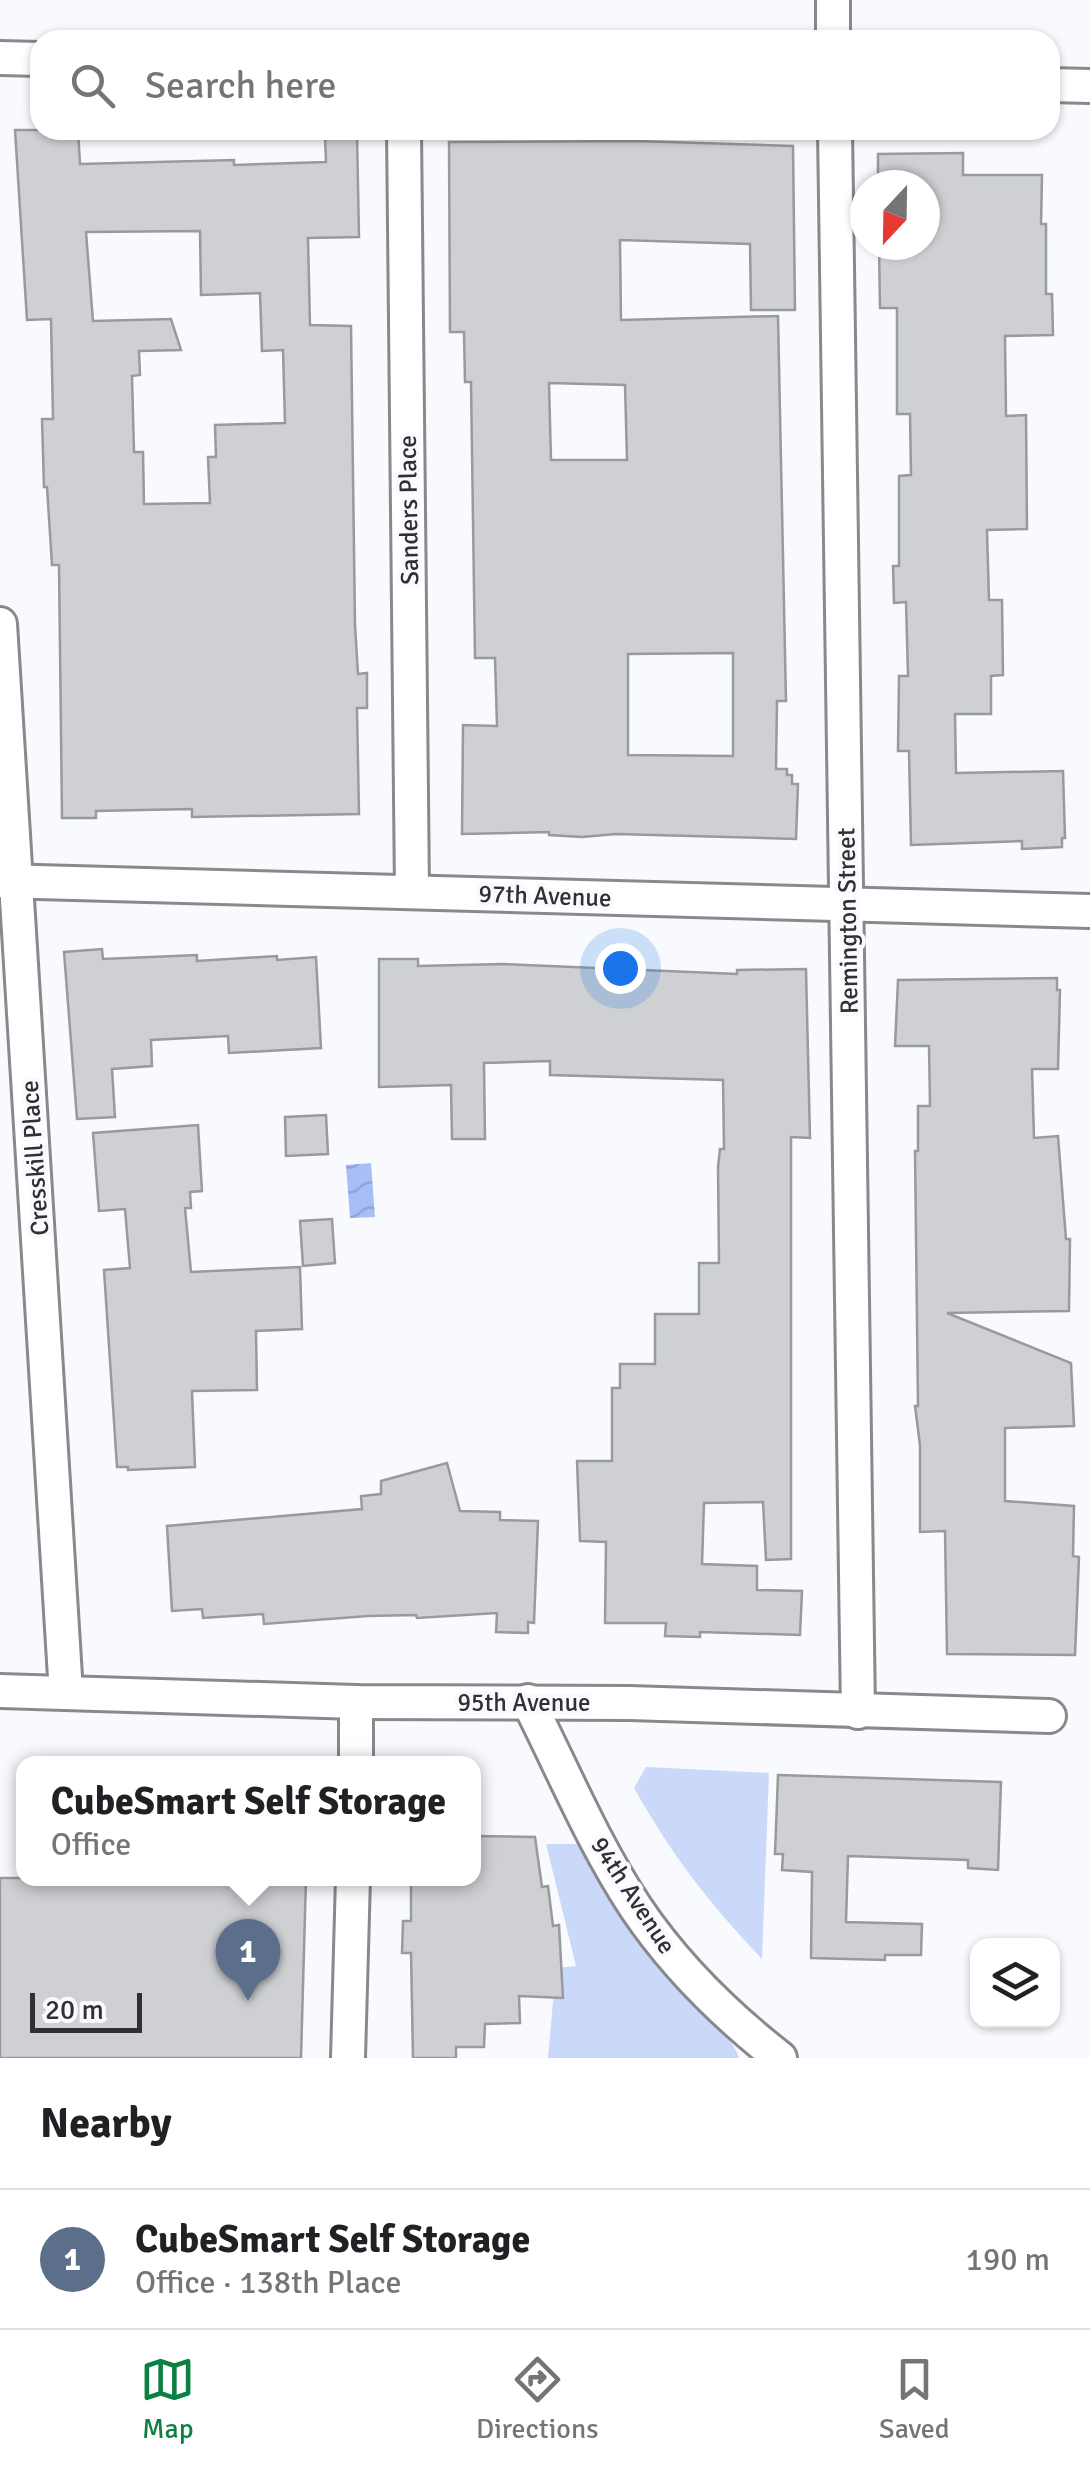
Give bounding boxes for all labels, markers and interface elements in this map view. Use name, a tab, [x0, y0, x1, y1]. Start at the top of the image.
search box	[30, 30, 1060, 140]
icon: search	[65, 58, 120, 113]
text: Search here	[145, 62, 337, 109]
north arrow	[850, 170, 940, 260]
street label: Sanders Place	[392, 435, 425, 585]
street label: Remington Street	[830, 827, 865, 1015]
street label: 97th Avenue	[478, 878, 612, 913]
your location	[595, 943, 646, 994]
street label: Cresskill Place	[14, 1079, 55, 1237]
street label: 95th Avenue	[457, 1687, 591, 1718]
popup	[16, 1756, 481, 1886]
text: CubeSmart Self Storage	[51, 1778, 446, 1825]
text: Office	[51, 1825, 131, 1864]
street label: 94th Avenue	[584, 1831, 683, 1960]
pin: 1	[216, 1918, 280, 2001]
map controls	[970, 1938, 1060, 2028]
button: layers	[970, 1938, 1060, 2028]
scale bar	[30, 1988, 142, 2032]
text: 20 m	[45, 1993, 104, 2027]
text: Nearby	[40, 2098, 172, 2149]
text: CubeSmart Self Storage	[135, 2216, 530, 2263]
text: 1	[64, 2240, 81, 2279]
text: 190 m	[966, 2240, 1050, 2279]
text: Office · 138th Place	[135, 2263, 401, 2302]
tab: Map	[140, 2352, 195, 2446]
tab: Directions	[476, 2352, 598, 2446]
tab: Saved	[879, 2352, 950, 2446]

